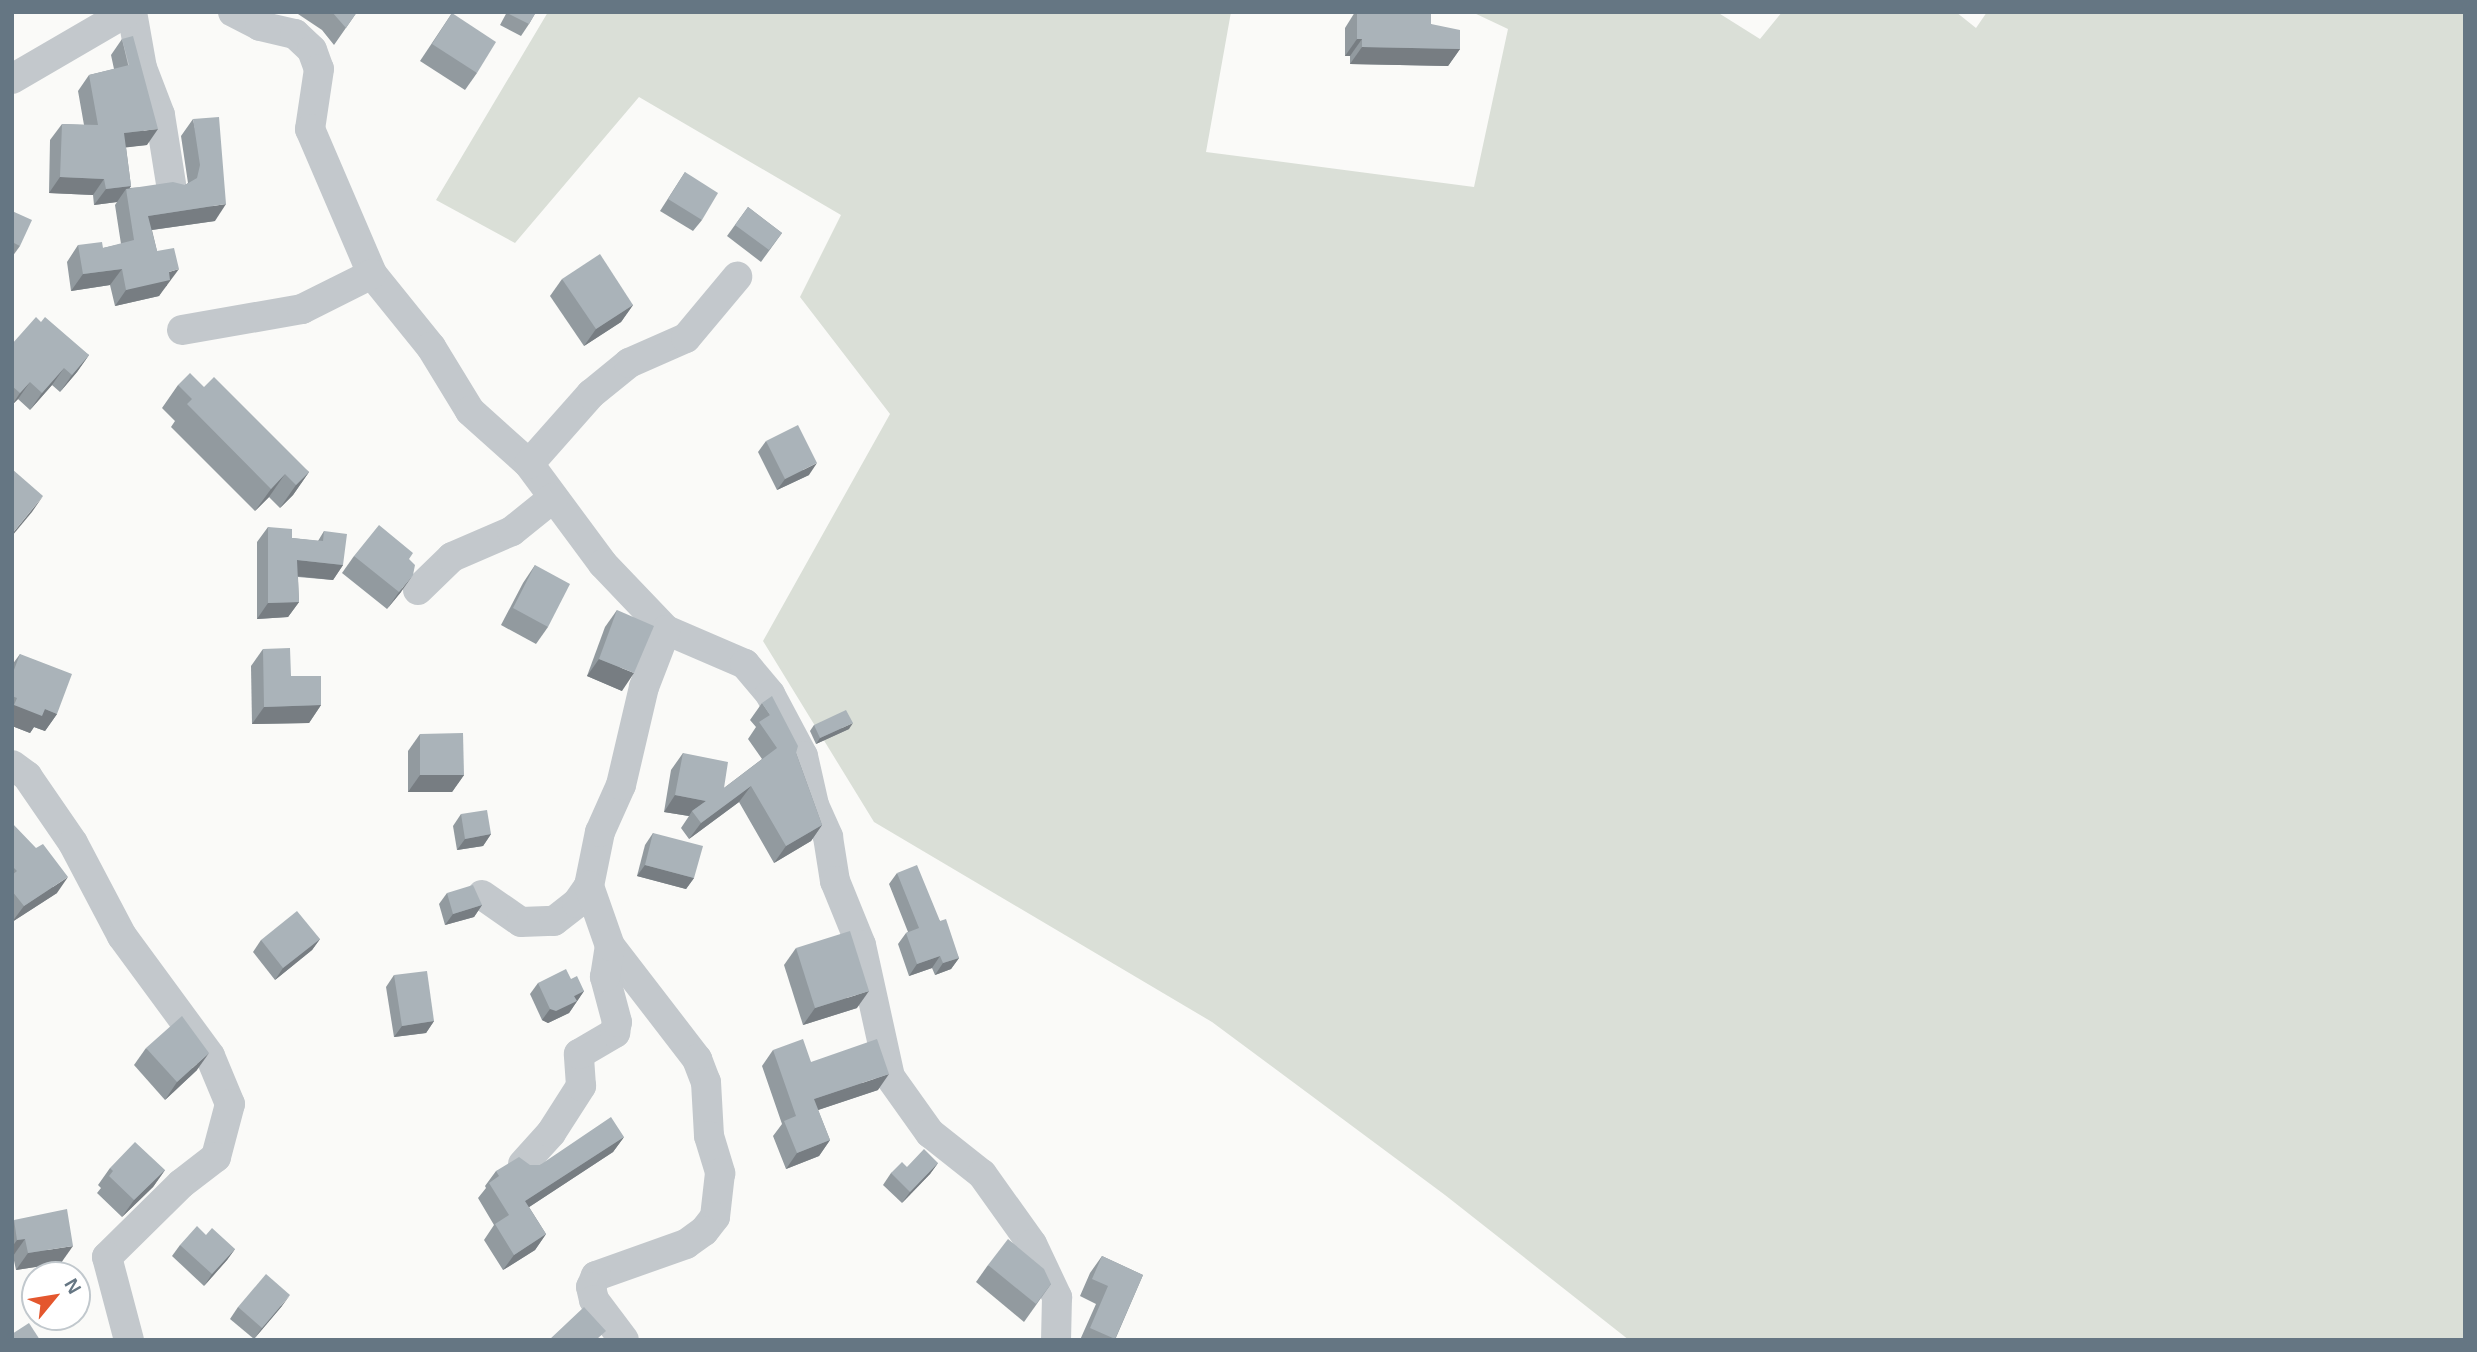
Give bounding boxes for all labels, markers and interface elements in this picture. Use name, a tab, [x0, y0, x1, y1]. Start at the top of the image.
north arrow	[21, 1261, 91, 1331]
text: N	[60, 1275, 85, 1297]

